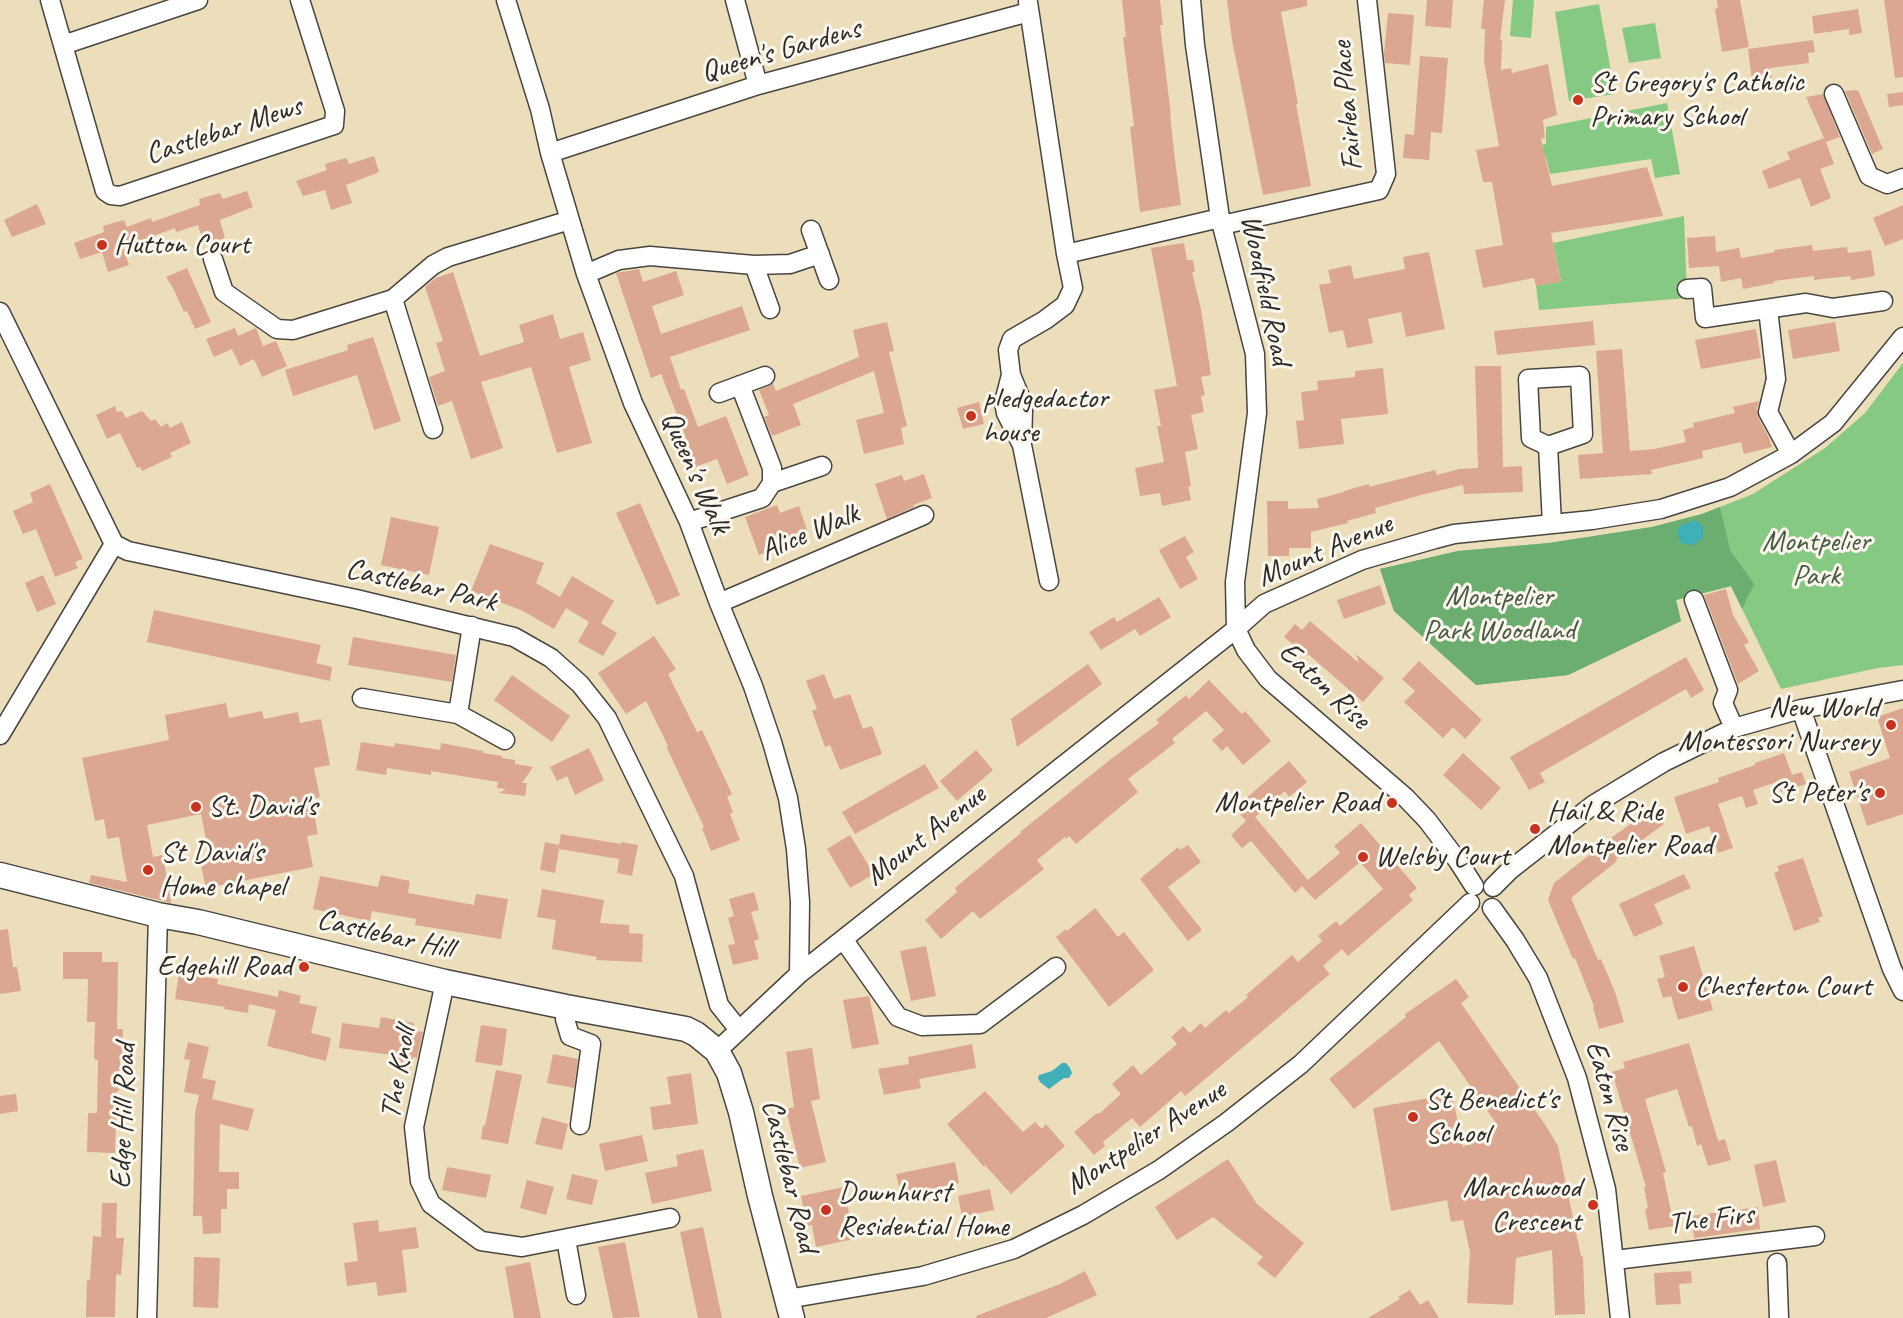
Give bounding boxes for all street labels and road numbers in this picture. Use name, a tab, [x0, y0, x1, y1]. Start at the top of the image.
street label: Queen's Gardens	[697, 11, 865, 91]
street label: Fairlea Place	[1324, 40, 1372, 172]
street label: Castlebar Mews	[141, 89, 307, 173]
street label: Woodfield Road	[1232, 212, 1298, 368]
street label: Queen's Walk	[652, 406, 738, 540]
street label: Alice Walk	[755, 496, 865, 570]
street label: Mount Avenue	[1252, 507, 1398, 595]
street label: Castlebar Park	[342, 551, 500, 621]
street label: Eaton Rise	[1271, 635, 1377, 737]
street label: Mount Avenue	[859, 778, 993, 894]
street label: Castlebar Hill	[313, 902, 457, 968]
street label: The Knoll	[373, 1024, 425, 1122]
street label: Eaton Rise	[1576, 1037, 1642, 1155]
street label: Edge Hill Road	[103, 1043, 145, 1189]
street label: Montpelier Avenue	[1059, 1073, 1233, 1203]
street label: Castlebar Road	[753, 1096, 825, 1256]
street label: The Firs	[1666, 1197, 1756, 1243]

